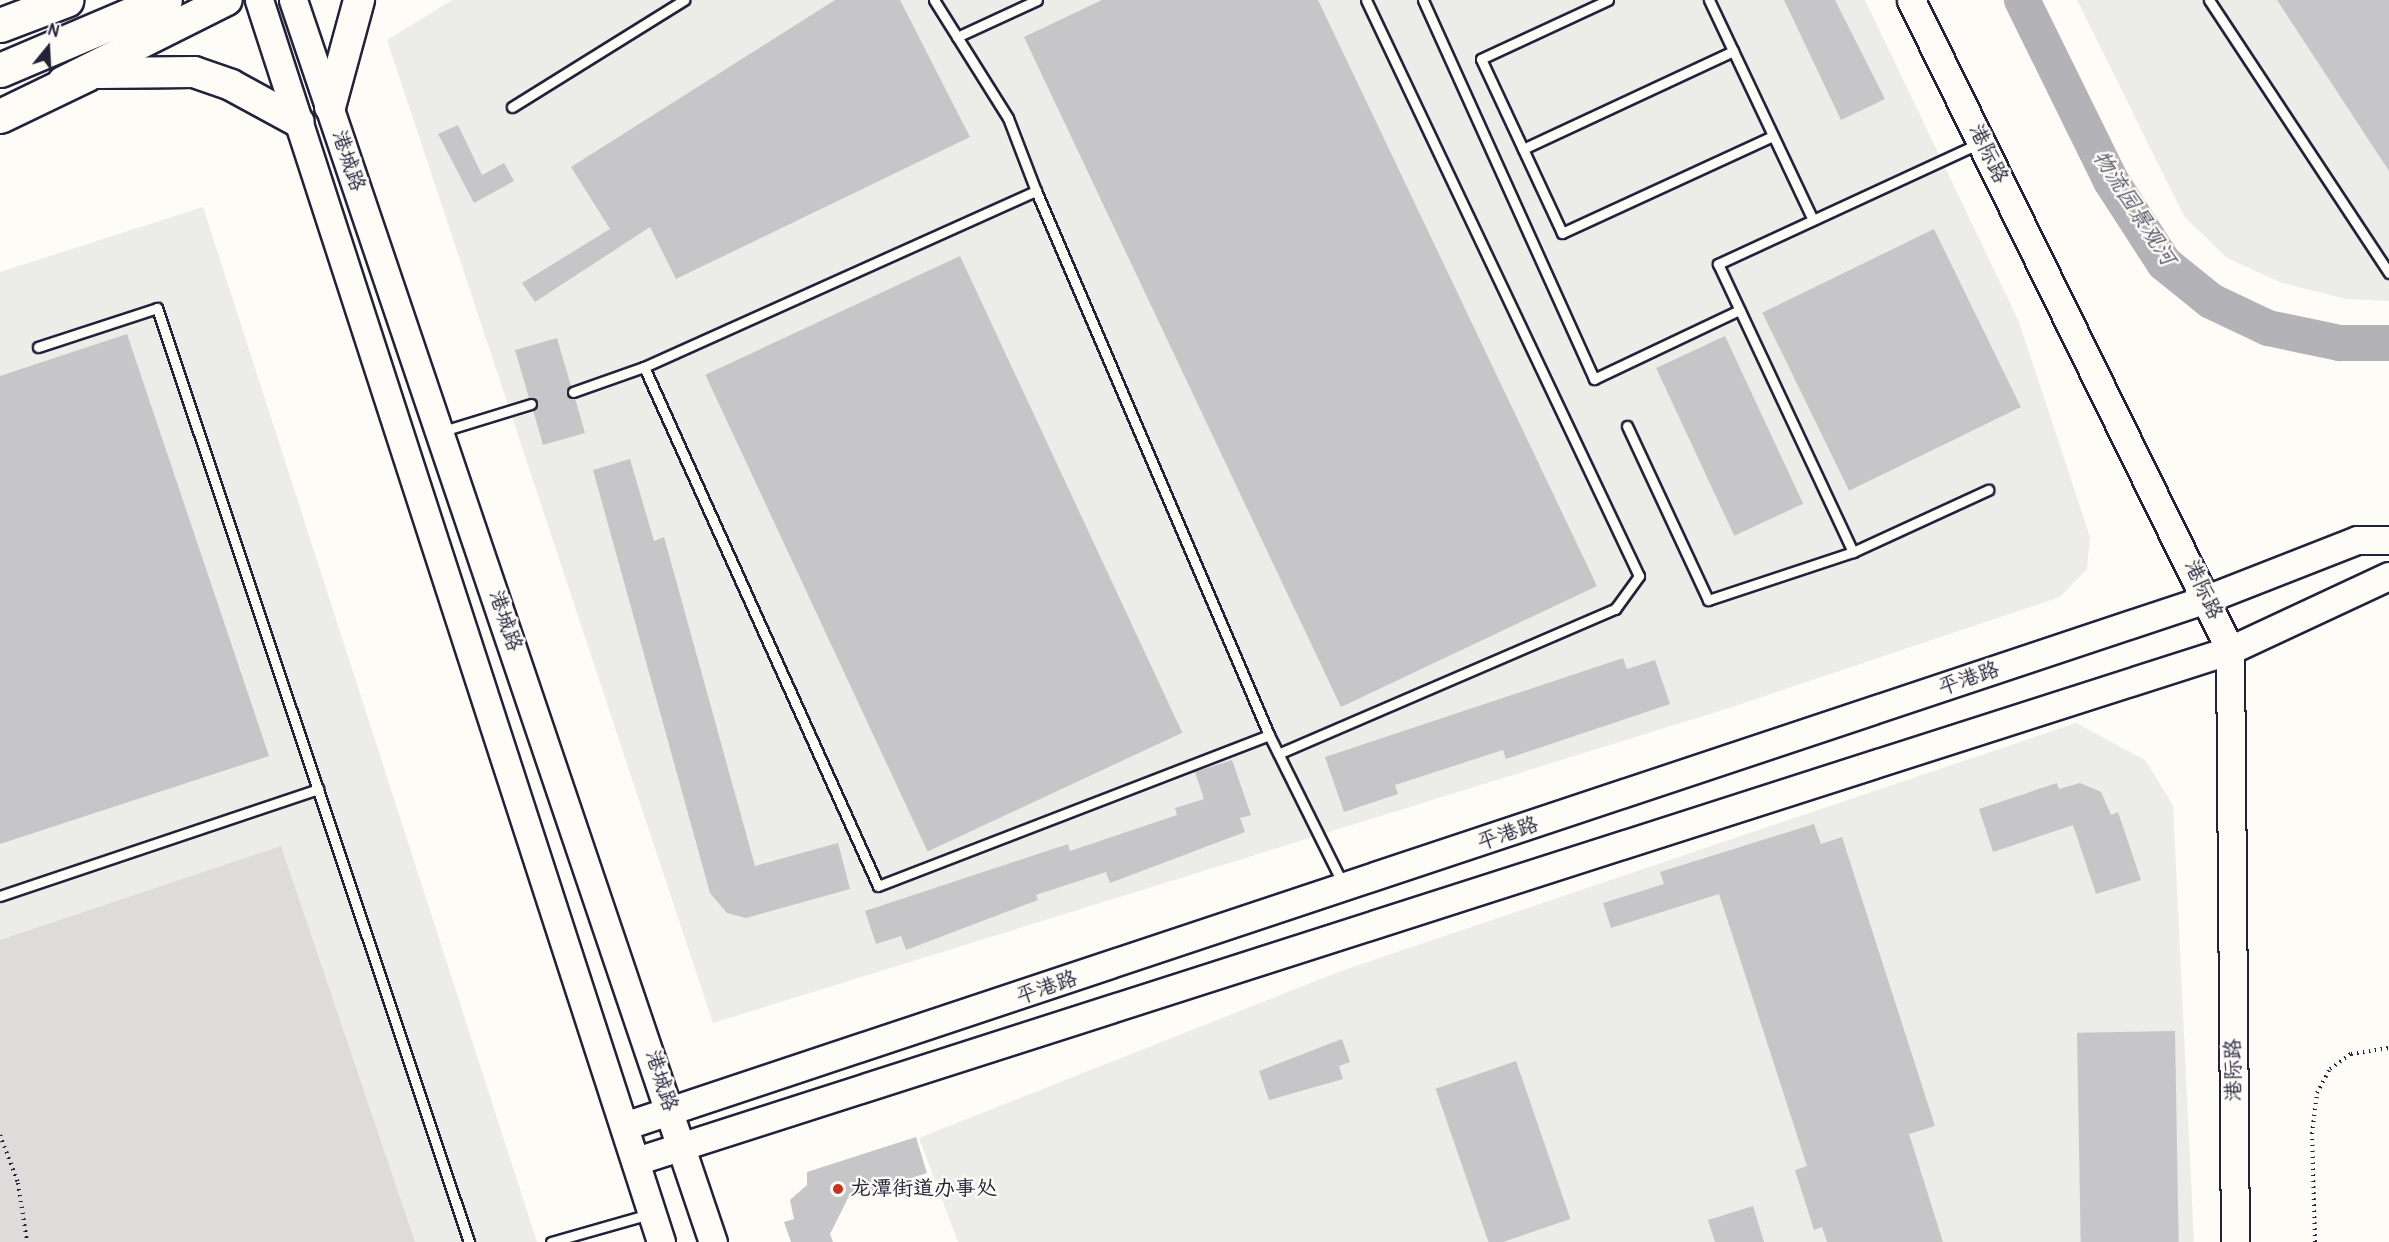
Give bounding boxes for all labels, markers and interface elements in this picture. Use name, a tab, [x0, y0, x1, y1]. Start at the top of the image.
north arrow	[18, 18, 78, 78]
text: N	[45, 20, 62, 42]
street label: 港际路	[1963, 120, 2013, 188]
street label: 港城路	[326, 127, 370, 195]
water label: 物流园景观河	[2087, 145, 2181, 271]
street label: 港际路	[2178, 556, 2228, 624]
street label: 港城路	[483, 587, 527, 655]
street label: 平港路	[1935, 657, 2003, 701]
street label: 平港路	[1474, 812, 1542, 856]
street label: 平港路	[1013, 966, 1081, 1010]
street label: 港际路	[2221, 1038, 2247, 1102]
street label: 港城路	[639, 1047, 683, 1115]
place label: 龙潭街道办事处	[850, 1176, 997, 1202]
marker: 龙潭街道办事处	[831, 1182, 845, 1196]

